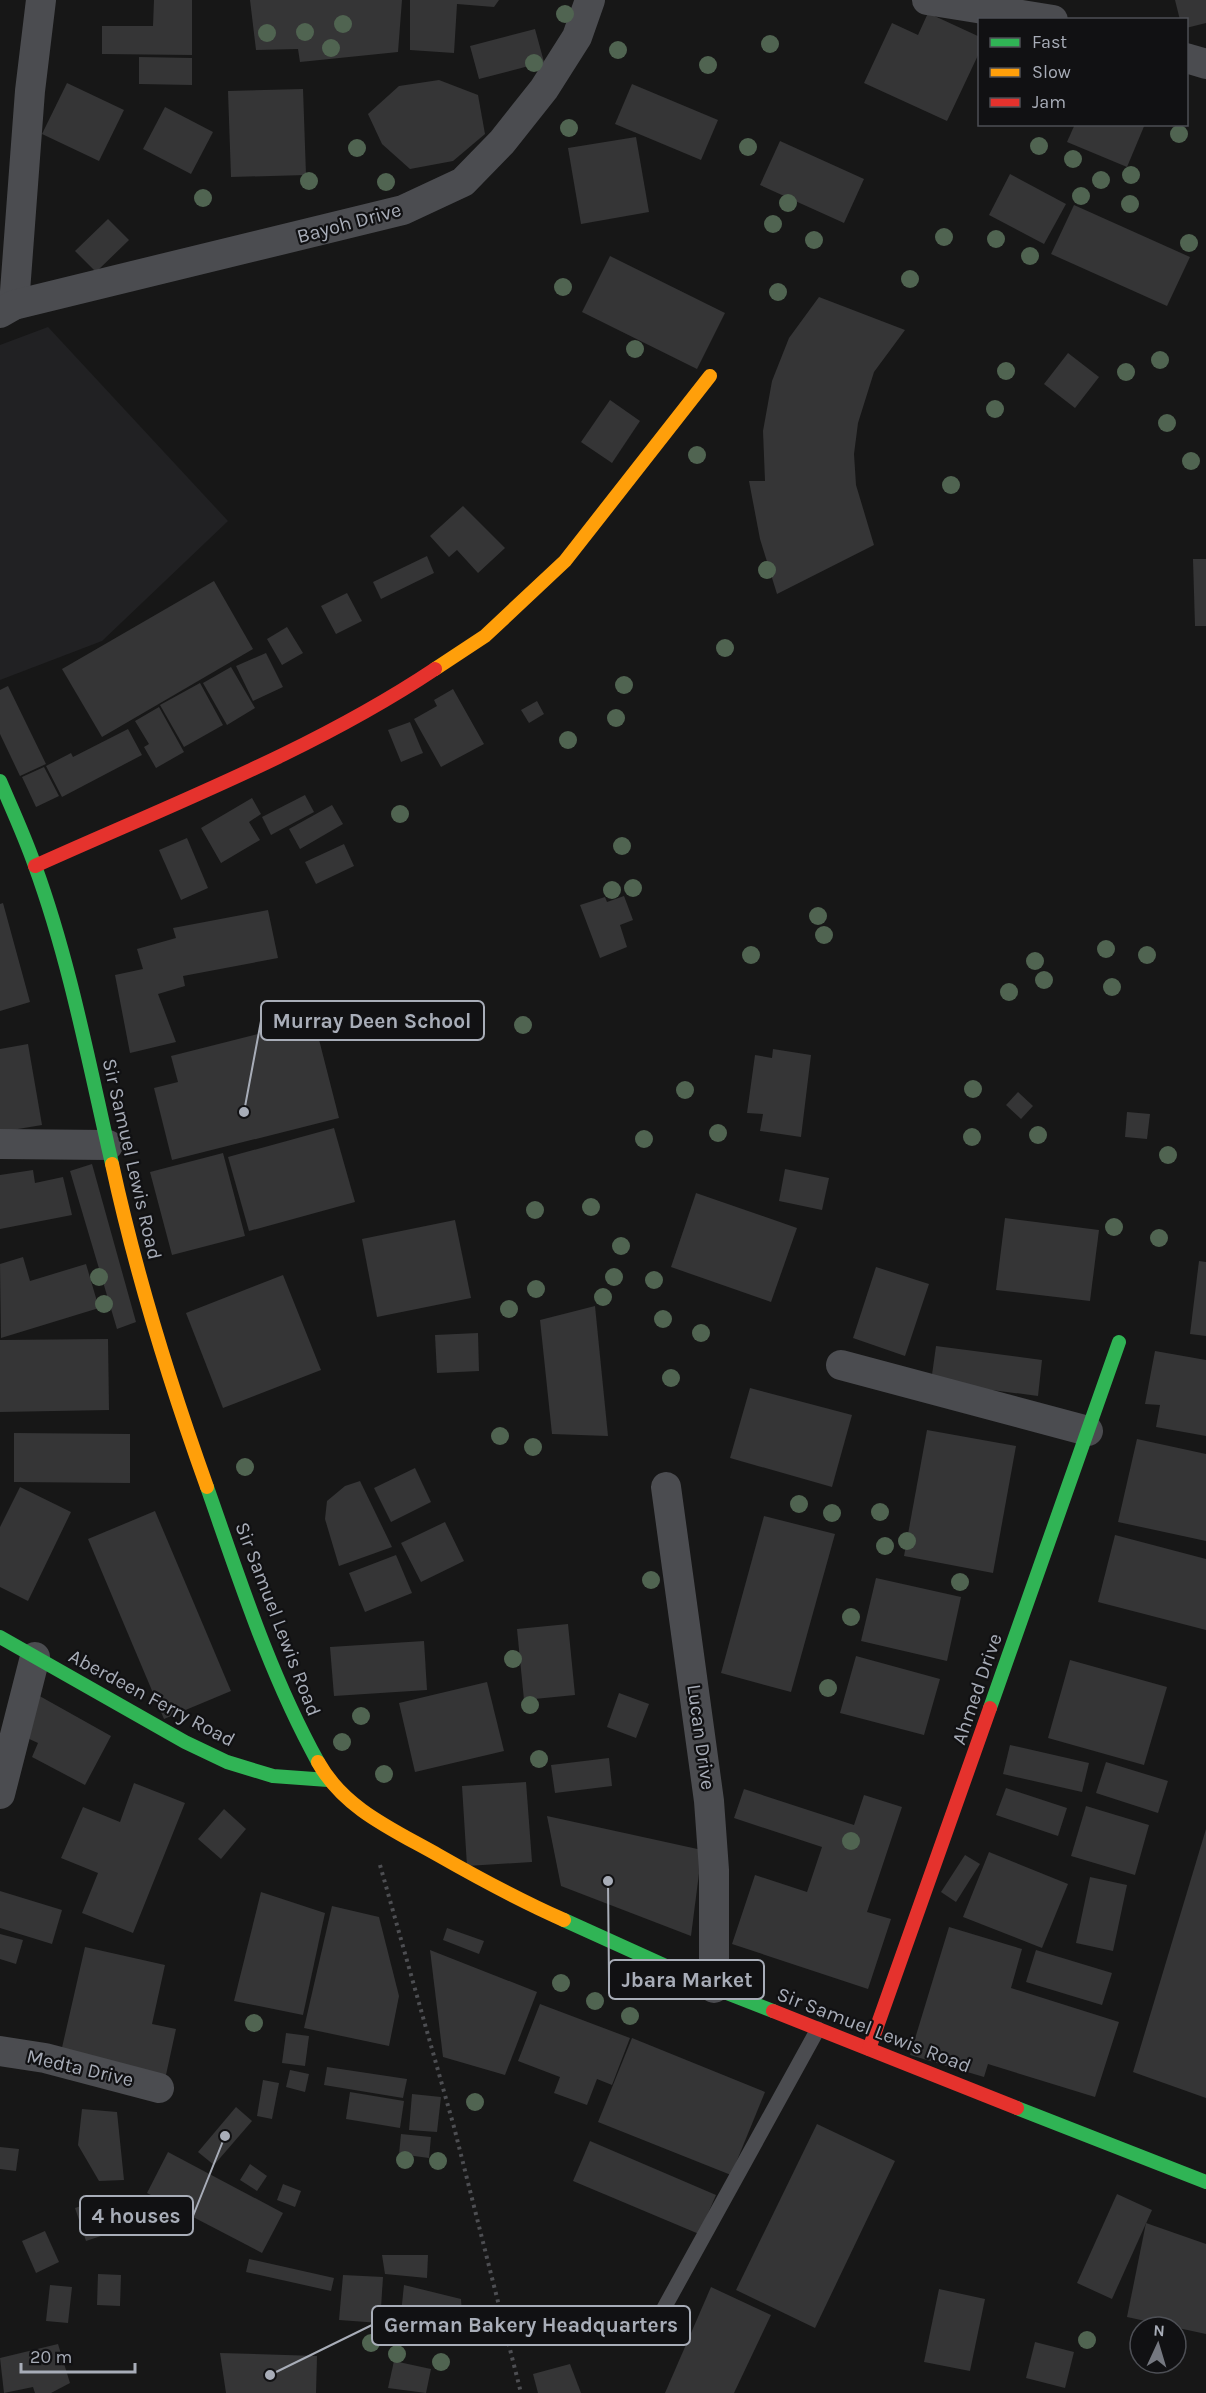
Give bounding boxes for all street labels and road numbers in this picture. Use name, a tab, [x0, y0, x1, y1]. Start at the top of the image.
street label: Bayoh Drive	[294, 198, 404, 248]
street label: Sir Samuel Lewis Road	[98, 1056, 166, 1262]
street label: Sir Samuel Lewis Road	[230, 1519, 326, 1719]
street label: Ahmed Drive	[947, 1630, 1007, 1748]
street label: Aberdeen Ferry Road	[65, 1644, 239, 1752]
street label: Lucan Drive	[682, 1683, 720, 1791]
street label: Sir Samuel Lewis Road	[774, 1982, 974, 2078]
street label: Medta Drive	[24, 2045, 136, 2091]

